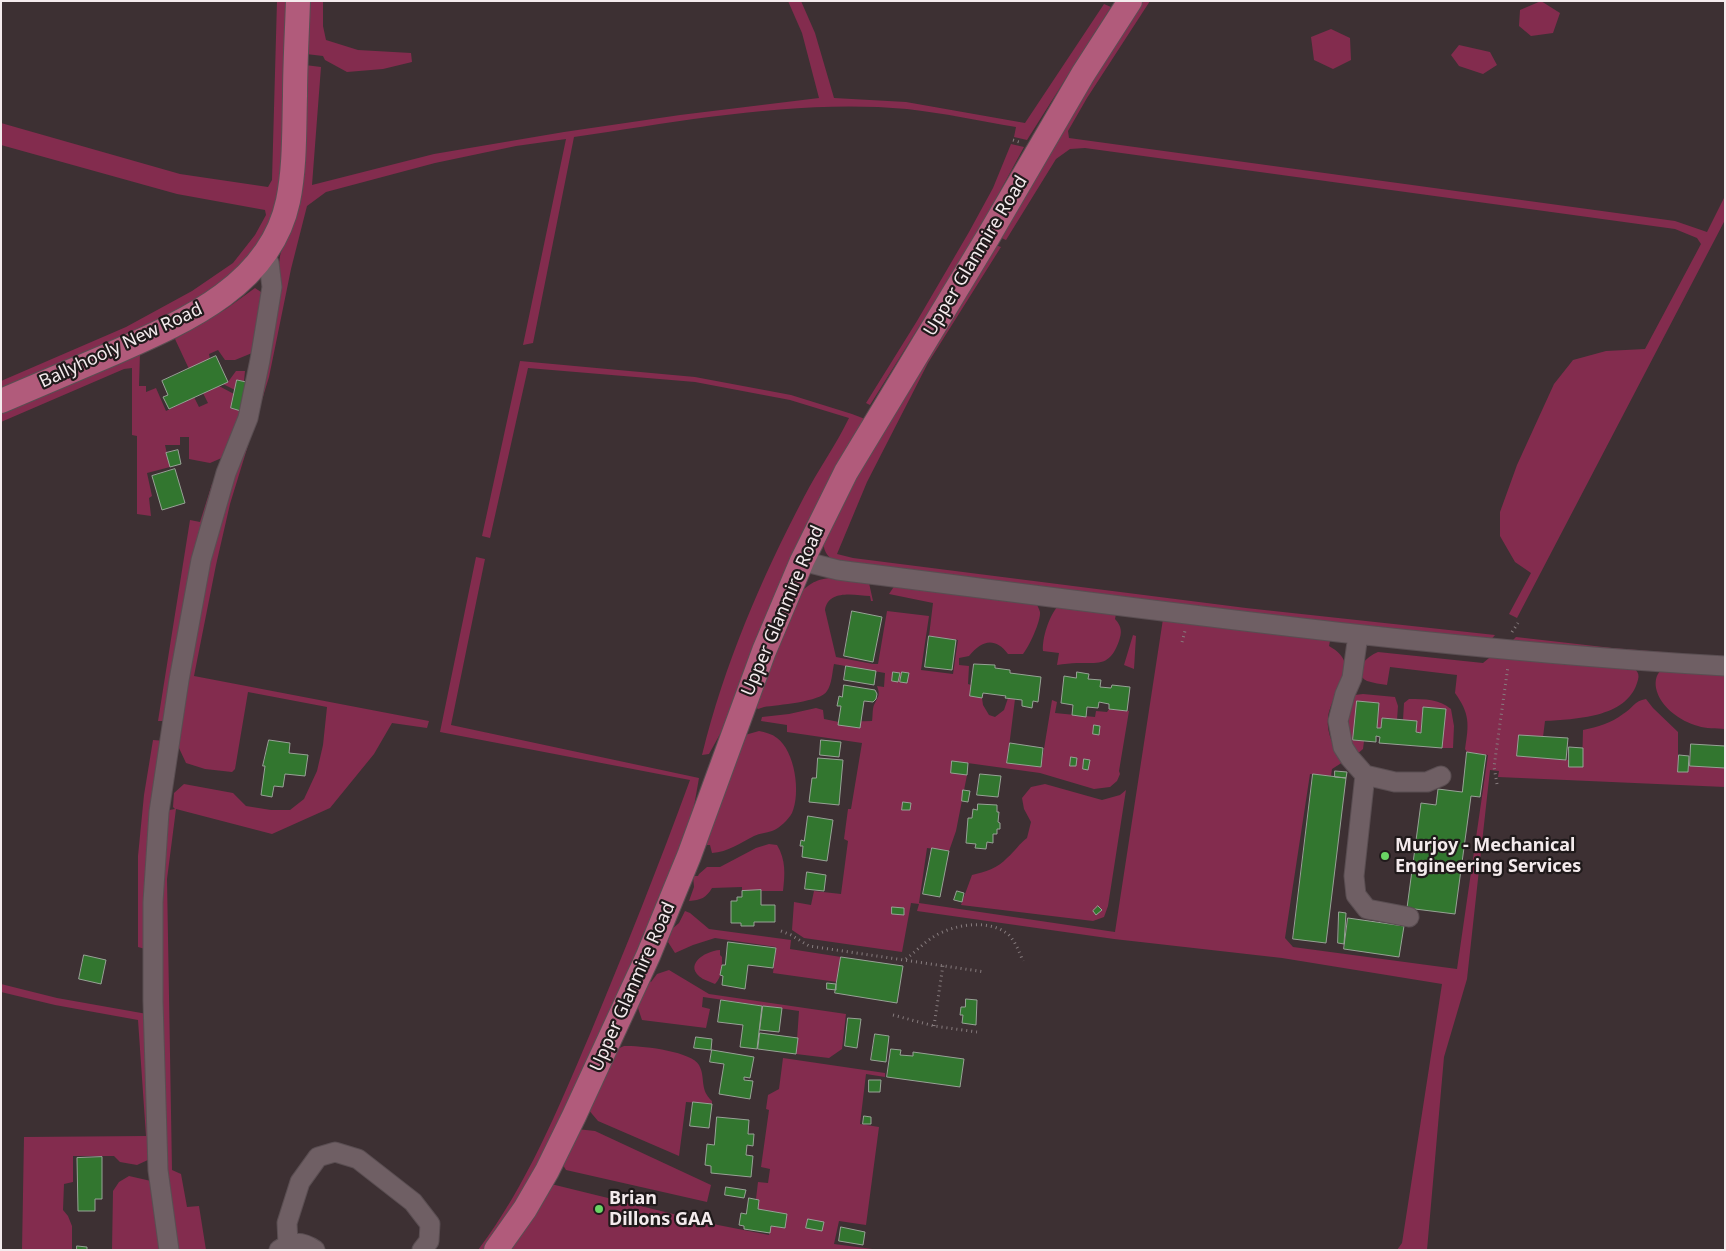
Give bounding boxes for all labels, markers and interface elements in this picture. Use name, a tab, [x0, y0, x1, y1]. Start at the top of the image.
street label: Upper Glanmire Road	[920, 172, 1032, 340]
street label: Ballyhooly New Road	[36, 299, 206, 393]
street label: Upper Glanmire Road	[737, 522, 829, 700]
place label: Murjoy - Mechanical Engineering Services	[1395, 835, 1581, 878]
marker: Murjoy - Mechanical Engineering Services	[1379, 850, 1391, 862]
street label: Upper Glanmire Road	[586, 899, 680, 1075]
place label: Brian Dillons GAA	[609, 1188, 713, 1230]
marker: Brian Dillons GAA	[593, 1203, 605, 1215]

